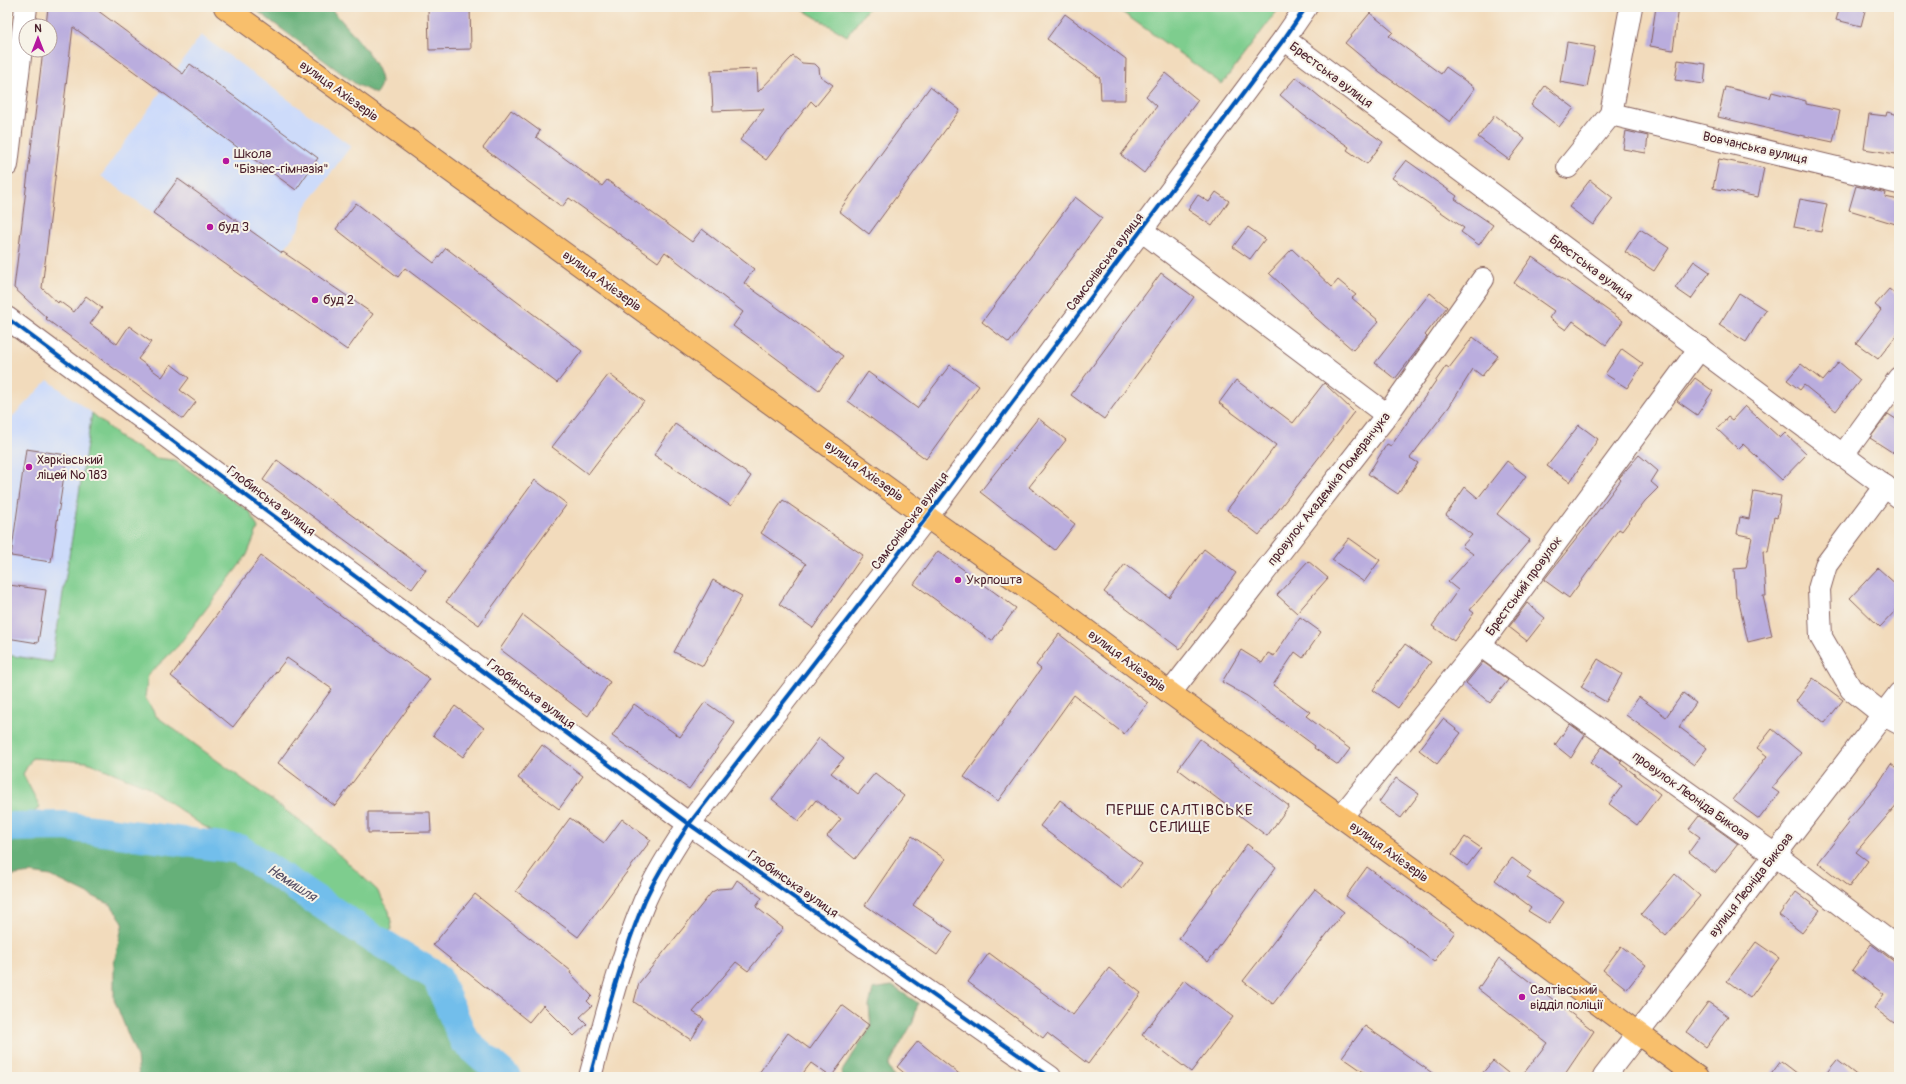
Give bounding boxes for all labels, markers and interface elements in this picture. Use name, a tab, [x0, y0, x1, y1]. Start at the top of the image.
north arrow	[18, 18, 58, 58]
text: N	[34, 22, 42, 35]
street label: Брестська вулиця	[1286, 38, 1376, 112]
street label: вулиця Ахієзерів	[297, 57, 381, 125]
street label: Вовчанська вулиця	[1701, 128, 1809, 168]
place label: Школа "Бізнес-гімназія"	[234, 146, 329, 177]
marker: Школа "Бізнес-гімназія"	[221, 156, 231, 166]
street label: Самсонівська вулиця	[1063, 210, 1147, 314]
place label: буд 3	[218, 219, 249, 235]
marker: буд 3	[205, 222, 215, 232]
street label: Брестська вулиця	[1546, 231, 1636, 305]
street label: вулиця Ахієзерів	[560, 247, 644, 315]
place label: буд 2	[323, 292, 354, 308]
marker: буд 2	[310, 295, 320, 305]
street label: провулок Академіка Померанчука	[1264, 409, 1394, 569]
street label: вулиця Ахієзерів	[822, 437, 906, 505]
place label: Харківський ліцей № 183	[37, 452, 107, 483]
marker: Харківський ліцей № 183	[24, 462, 34, 472]
street label: Глобинська вулиця	[224, 462, 318, 540]
street label: Самсонівська вулиця	[868, 469, 952, 573]
street label: Брестський провулок	[1482, 533, 1566, 639]
place label: Укрпошта	[966, 572, 1022, 588]
marker: Укрпошта	[953, 575, 963, 585]
street label: вулиця Ахієзерів	[1085, 627, 1169, 695]
street label: Глобинська вулиця	[484, 655, 578, 733]
street label: провулок Леоніда Бикова	[1629, 748, 1753, 844]
district label: ПЕРШЕ САЛТІВСЬКЕ СЕЛИЩЕ	[1106, 801, 1254, 837]
street label: вулиця Ахієзерів	[1347, 818, 1431, 886]
street label: вулиця Леоніда Бикова	[1705, 830, 1797, 940]
street label: Глобинська вулиця	[745, 847, 841, 921]
water label: Немишля	[264, 861, 321, 906]
place label: Салтівський відділ поліції	[1530, 982, 1604, 1013]
marker: Салтівський відділ поліції	[1517, 992, 1527, 1002]

